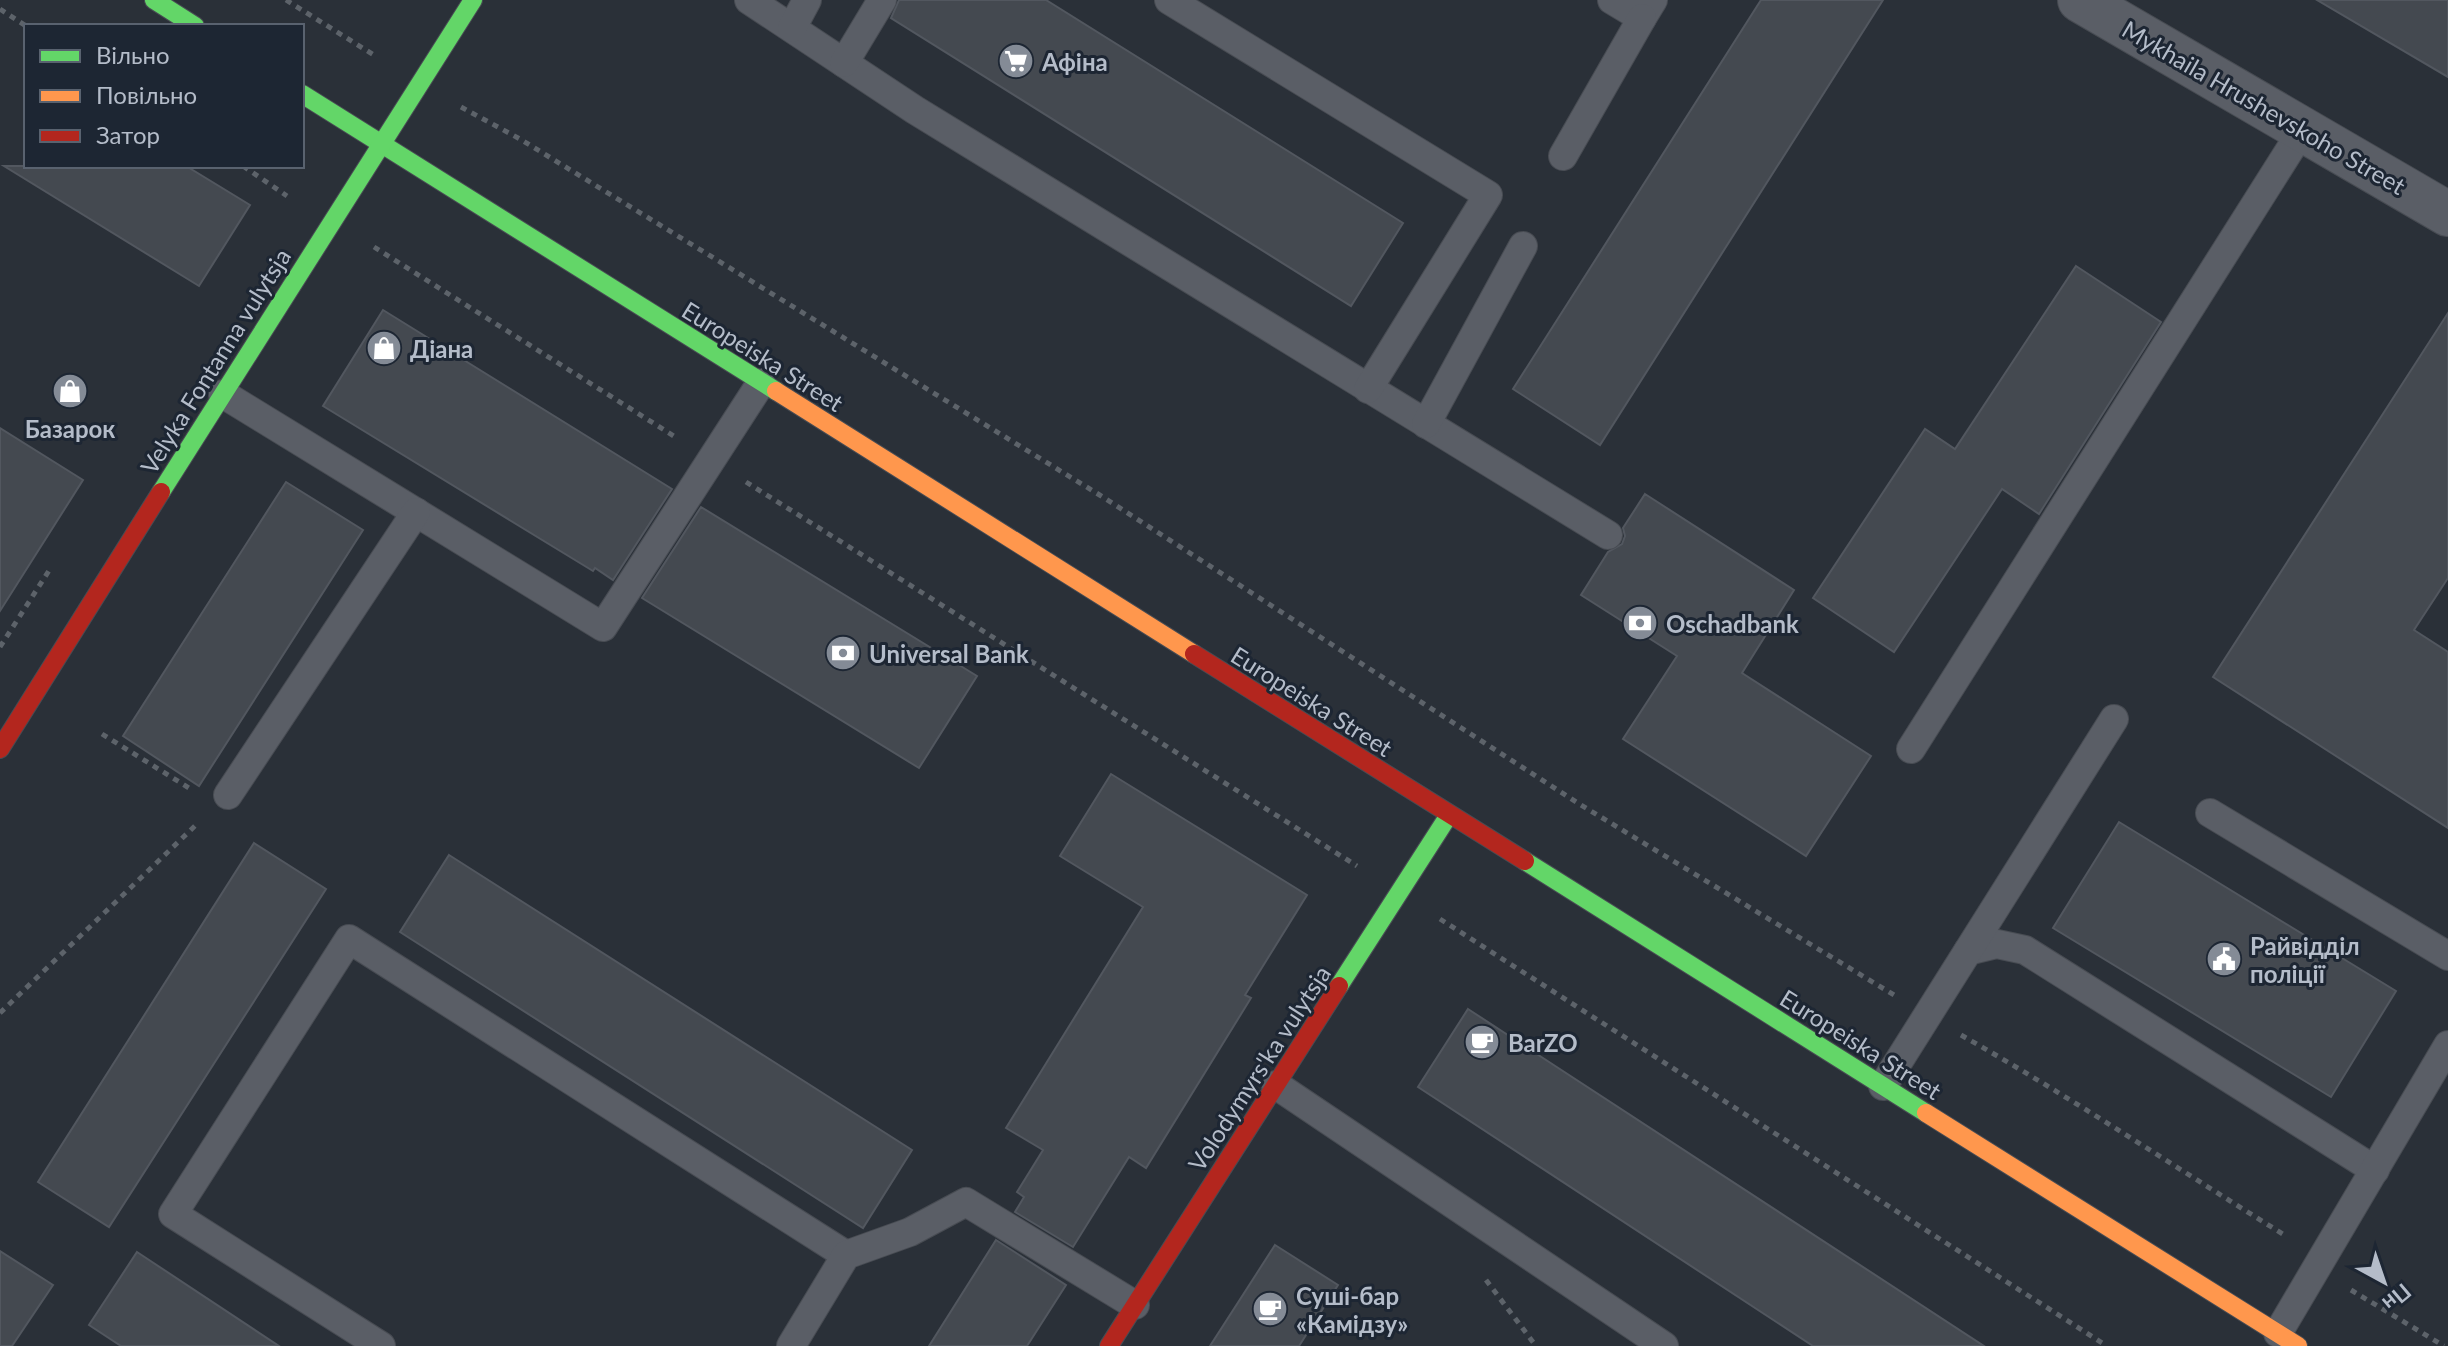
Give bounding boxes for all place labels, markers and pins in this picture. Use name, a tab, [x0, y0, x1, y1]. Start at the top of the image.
supermarket icon: Афіна	[997, 42, 1035, 80]
place label: Афіна	[1041, 47, 1108, 76]
shop icon: Діана	[365, 329, 403, 367]
place label: Діана	[410, 334, 473, 363]
shop icon: Базарок	[51, 372, 89, 410]
place label: Базарок	[25, 414, 115, 443]
bank icon: Oschadbank	[1621, 604, 1659, 642]
place label: Oschadbank	[1666, 609, 1799, 638]
bank icon: Universal Bank	[824, 634, 862, 672]
place label: Universal Bank	[869, 639, 1029, 668]
place label: Райвідділ поліції	[2250, 931, 2360, 988]
public building icon: Райвідділ поліції	[2205, 940, 2243, 978]
cafe icon: BarZO	[1463, 1023, 1501, 1061]
place label: BarZO	[1508, 1028, 1578, 1057]
place label: Суші-бар «Камідзу»	[1296, 1281, 1408, 1338]
cafe icon: Суші-бар «Камідзу»	[1251, 1290, 1289, 1328]

